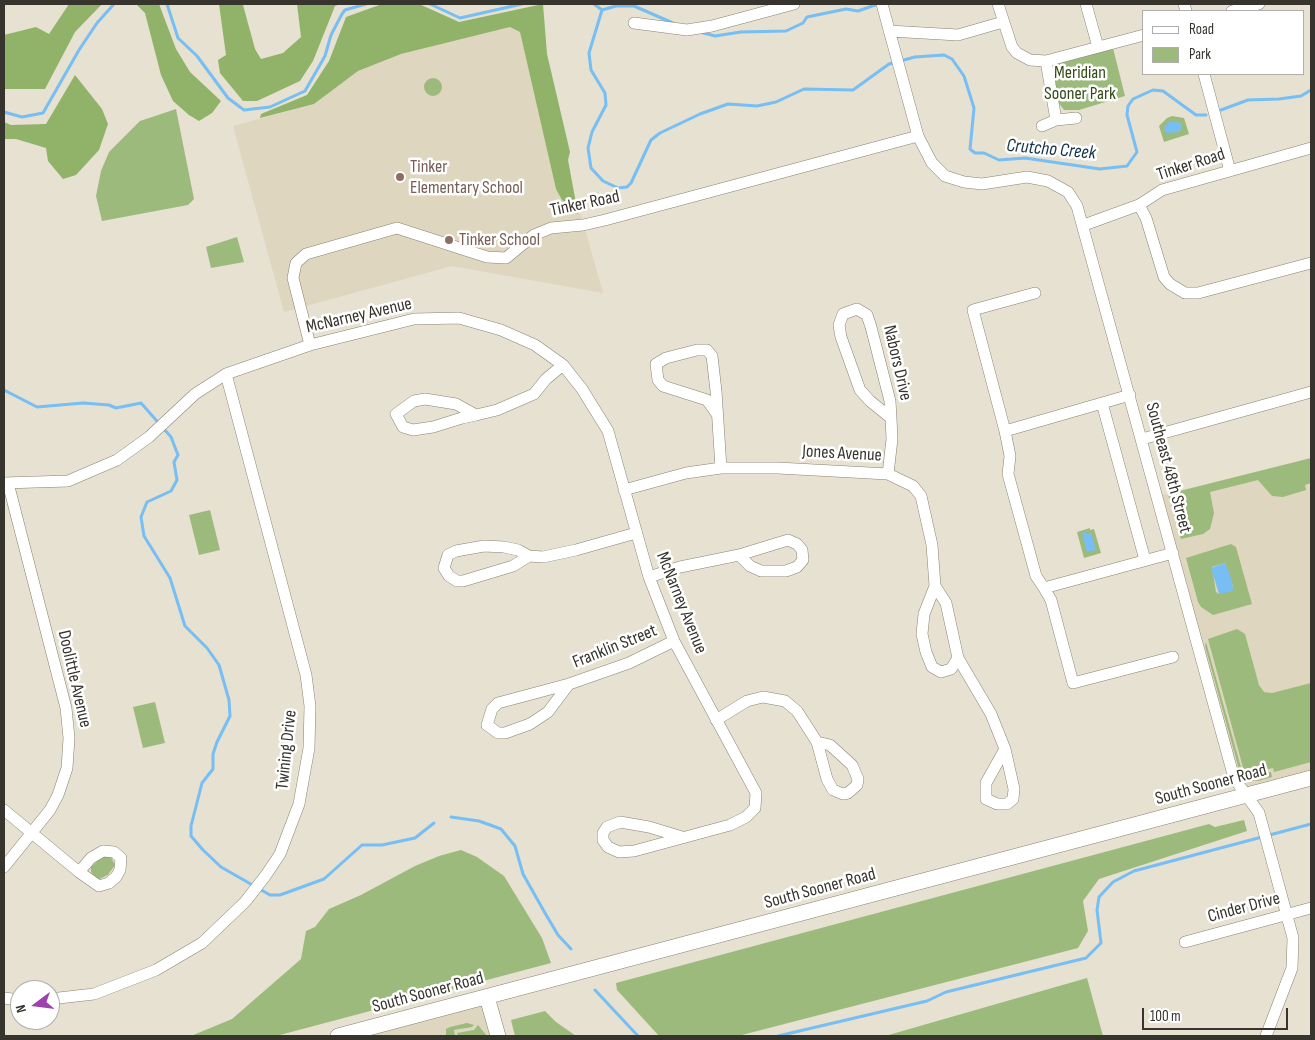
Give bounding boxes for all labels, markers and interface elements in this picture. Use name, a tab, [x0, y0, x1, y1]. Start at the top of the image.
legend	[1142, 10, 1305, 75]
text: Road	[1189, 20, 1214, 39]
text: Park	[1189, 45, 1211, 64]
park label: Meridian Sooner Park	[1044, 62, 1116, 104]
water label: Crutcho Creek	[1005, 135, 1097, 165]
street label: Tinker Road	[1154, 144, 1228, 186]
place label: Tinker Elementary School	[410, 156, 523, 198]
marker: Tinker Elementary School	[394, 171, 406, 183]
street label: Tinker Road	[548, 186, 622, 222]
place label: Tinker School	[459, 229, 540, 251]
marker: Tinker School	[443, 234, 455, 246]
street label: McNarney Avenue	[304, 293, 414, 339]
street label: Nabors Drive	[878, 323, 916, 403]
street label: Southeast 48th Street	[1140, 400, 1196, 536]
street label: Jones Avenue	[802, 441, 882, 467]
street label: McNarney Avenue	[651, 549, 711, 657]
street label: Franklin Street	[570, 620, 660, 674]
street label: Doolittle Avenue	[52, 628, 96, 730]
street label: Twining Drive	[272, 709, 302, 791]
street label: South Sooner Road	[1153, 760, 1269, 810]
street label: South Sooner Road	[762, 864, 878, 914]
street label: Cinder Drive	[1205, 888, 1283, 928]
street label: South Sooner Road	[370, 968, 486, 1018]
north arrow	[10, 980, 60, 1030]
scale bar	[1145, 998, 1291, 1030]
text: N	[12, 1003, 30, 1015]
text: 100 m	[1150, 1007, 1181, 1026]

